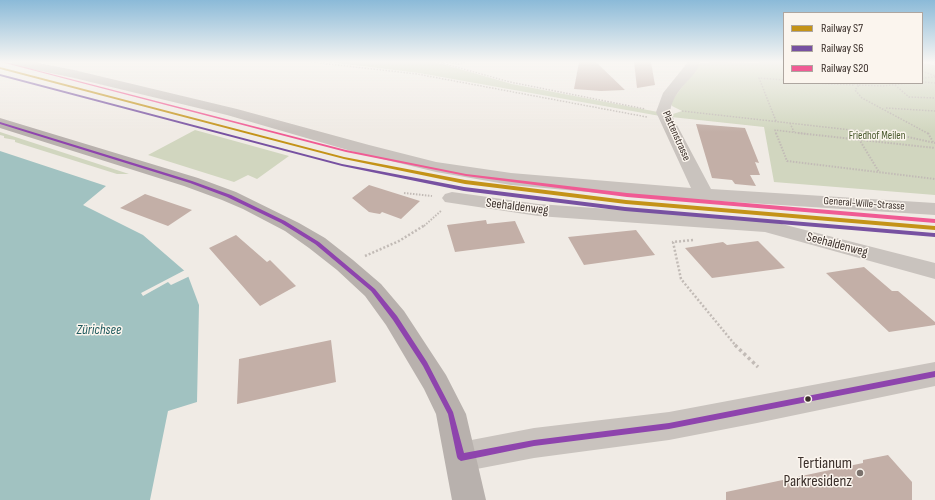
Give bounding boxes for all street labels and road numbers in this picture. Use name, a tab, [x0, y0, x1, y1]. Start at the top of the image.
street label: Plattenstrasse	[659, 109, 693, 163]
street label: Seehaldenweg	[485, 195, 549, 219]
street label: General-Wille-Strasse	[823, 195, 905, 213]
street label: Seehaldenweg	[805, 229, 869, 261]

